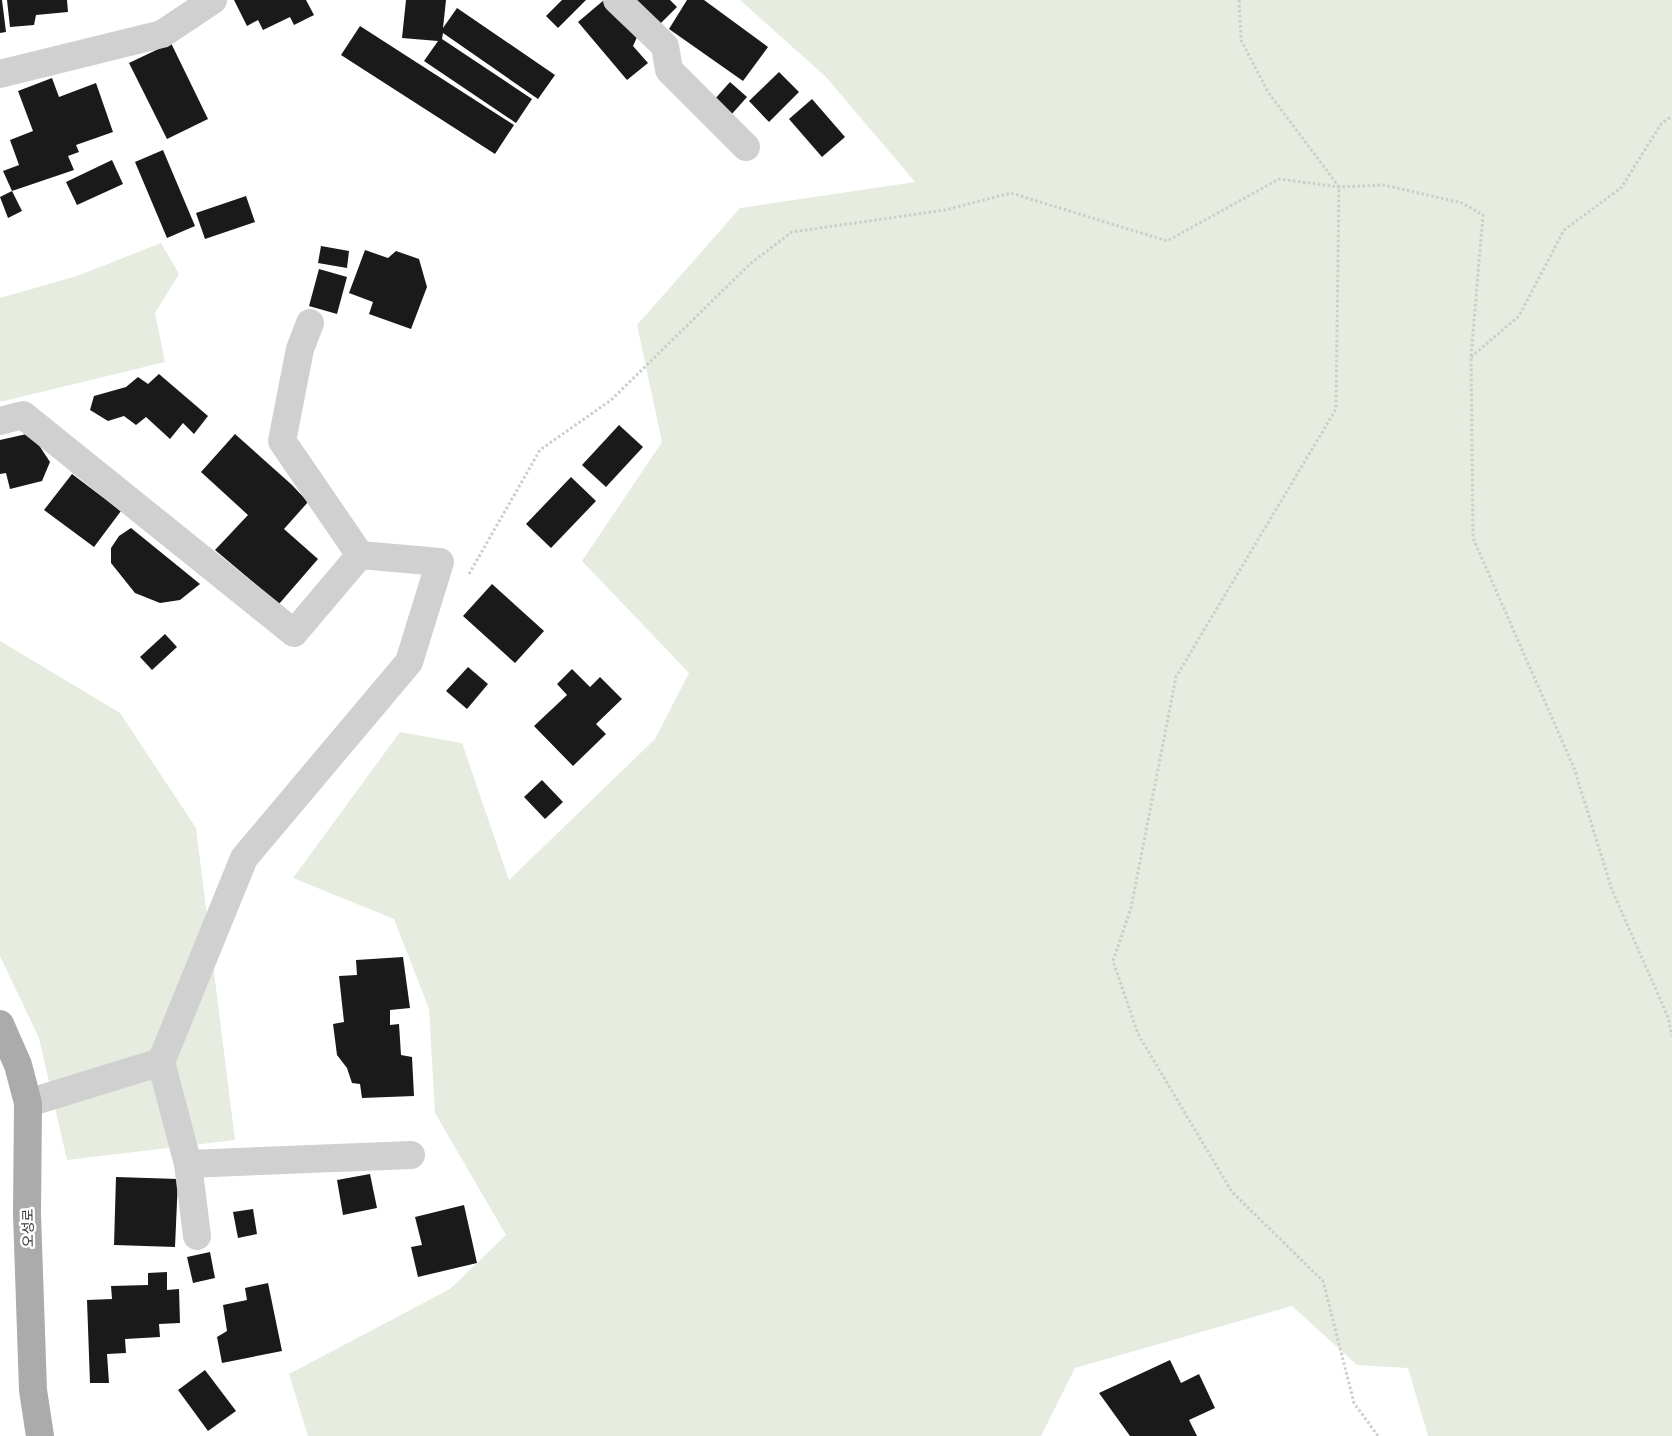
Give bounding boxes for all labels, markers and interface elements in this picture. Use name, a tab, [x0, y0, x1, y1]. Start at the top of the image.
street label: 오성로	[19, 1208, 37, 1247]

